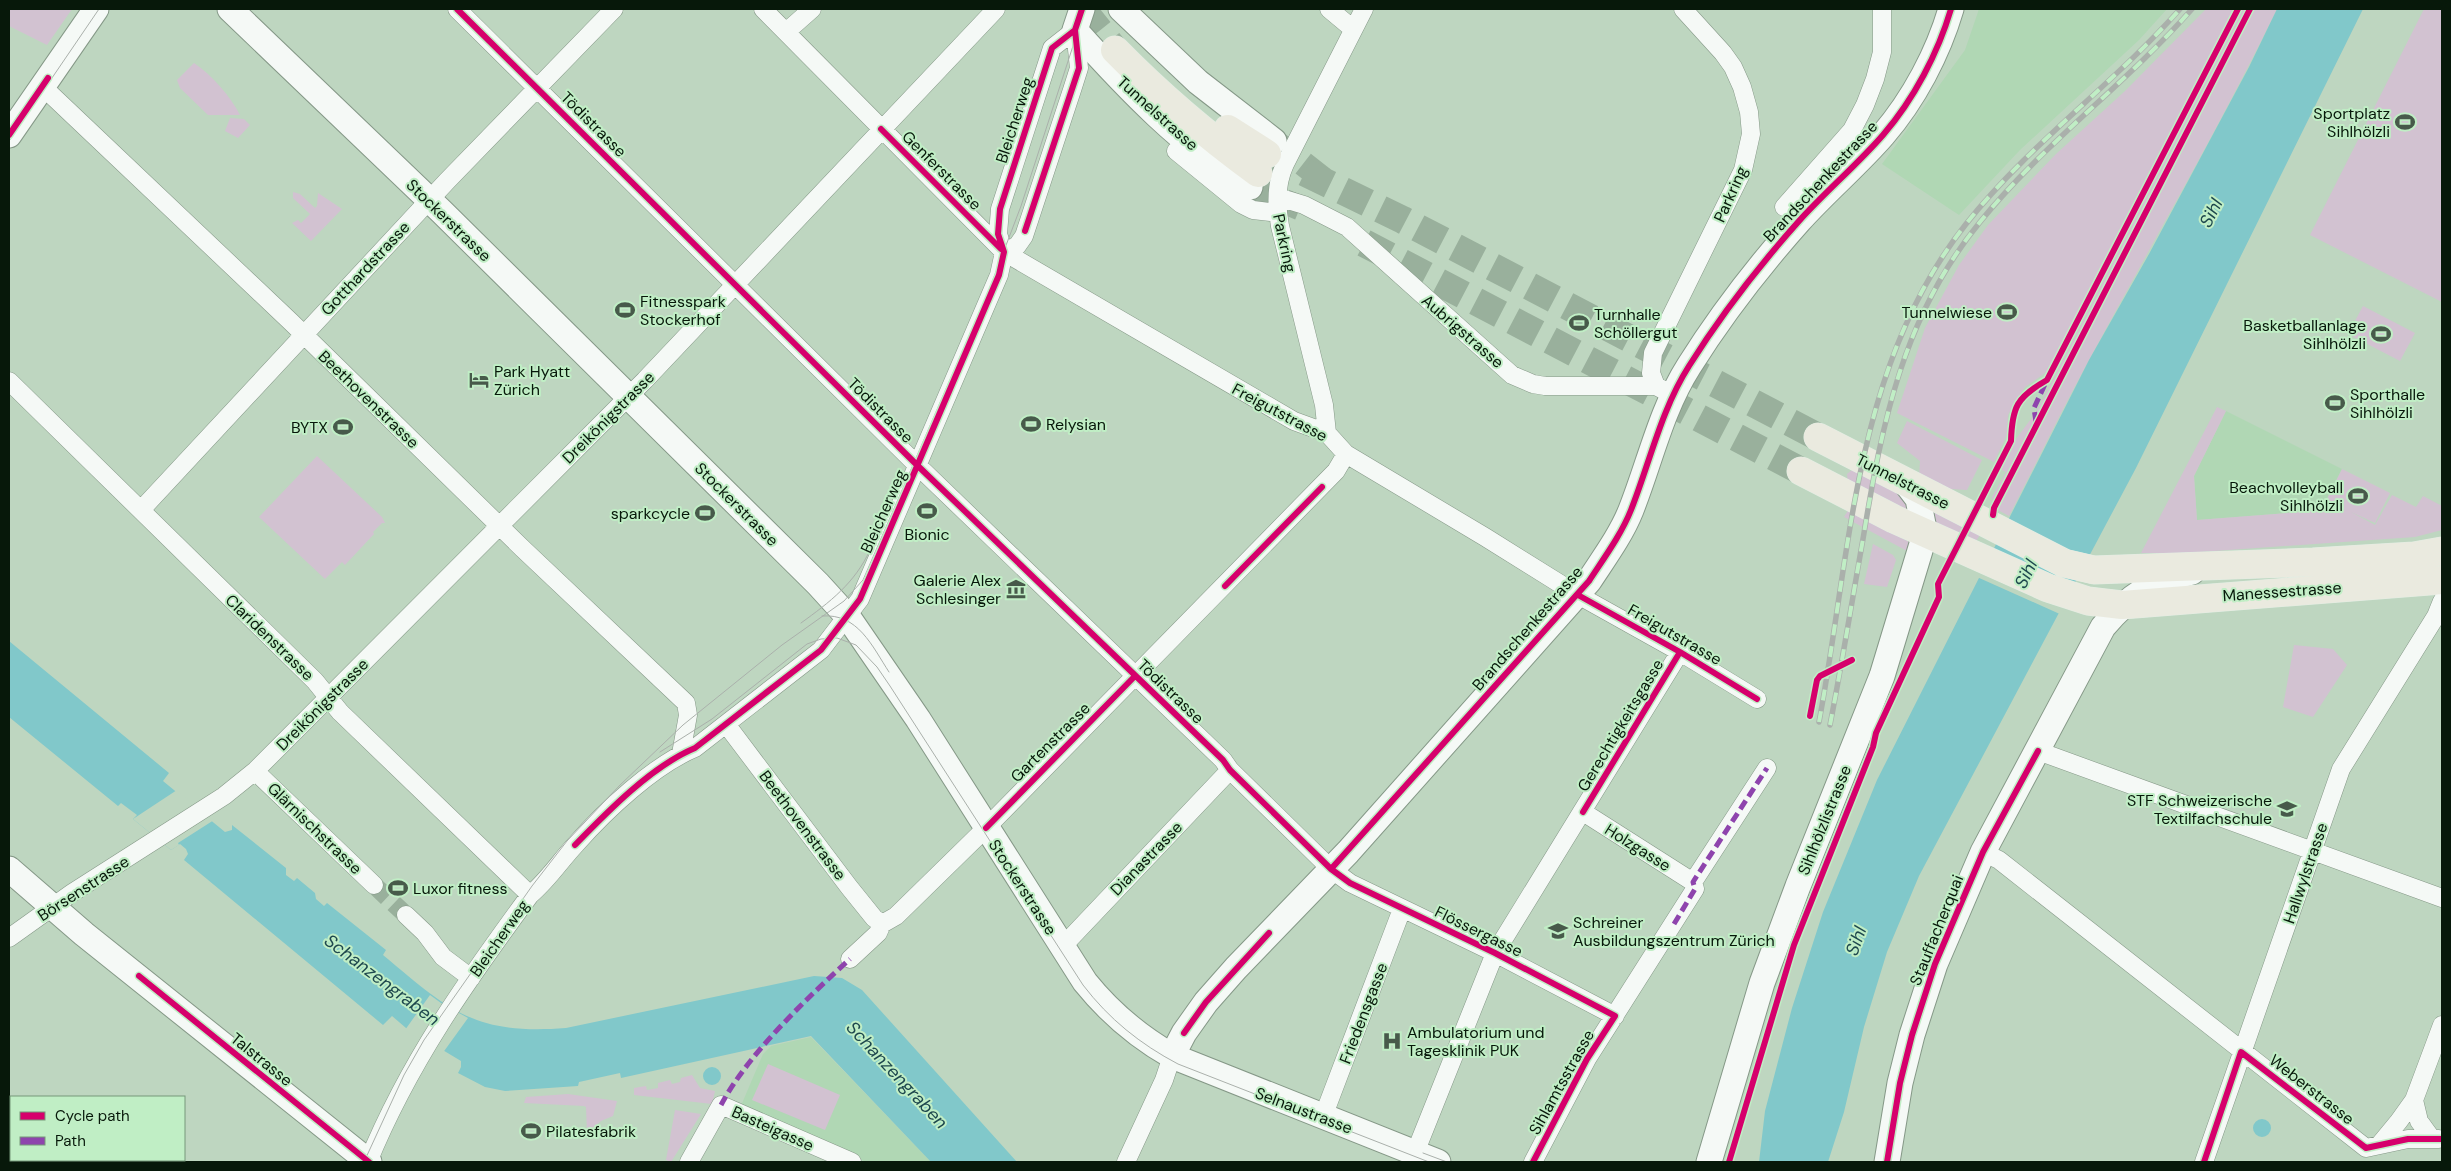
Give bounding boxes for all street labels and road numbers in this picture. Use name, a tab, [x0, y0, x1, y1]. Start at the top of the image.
street label: Tunnelstrasse	[1113, 71, 1203, 155]
street label: Bleicherweg	[991, 74, 1038, 166]
street label: Tödistrasse	[556, 87, 631, 162]
street label: Brandschenkestrasse	[1759, 116, 1882, 246]
street label: Genferstrasse	[897, 126, 986, 215]
street label: Parkring	[1709, 163, 1752, 226]
street label: Stockerstrasse	[402, 175, 496, 266]
street label: Parkring	[1268, 212, 1301, 274]
street label: Gotthardstrasse	[316, 217, 414, 320]
street label: Aubrigstrasse	[1417, 290, 1508, 373]
street label: Beethovenstrasse	[314, 346, 423, 453]
street label: Dreikönigstrasse	[558, 367, 659, 468]
street label: Tödistrasse	[843, 373, 918, 448]
street label: Freigutstrasse	[1228, 378, 1331, 446]
street label: Tunnelstrasse	[1853, 449, 1953, 514]
street label: Stockerstrasse	[690, 458, 783, 551]
street label: Bleicherweg	[856, 466, 911, 556]
street label: Brandschenkestrasse	[1467, 562, 1587, 695]
street label: Manessestrasse	[2222, 577, 2342, 606]
street label: Claridenstrasse	[221, 590, 319, 685]
street label: Freigutstrasse	[1624, 599, 1726, 670]
street label: Dreikönigstrasse	[272, 654, 373, 755]
street label: Tödistrasse	[1133, 654, 1208, 728]
street label: Gerechtigkeitsgasse	[1573, 655, 1668, 795]
street label: Gartenstrasse	[1006, 698, 1095, 787]
street label: Sihlhölzlistrasse	[1793, 762, 1856, 878]
street label: Beethovenstrasse	[754, 766, 851, 884]
street label: Glärnischstrasse	[263, 778, 366, 879]
street label: Dianastrasse	[1106, 817, 1187, 900]
street label: Holzgasse	[1601, 819, 1675, 876]
street label: Hallwylstrasse	[2278, 820, 2333, 926]
street label: Stockerstrasse	[984, 835, 1061, 939]
street label: Börsenstrasse	[33, 851, 133, 926]
street label: Stauffacherquai	[1905, 872, 1968, 989]
street label: Bleicherweg	[465, 896, 534, 981]
street label: Flössergasse	[1431, 901, 1526, 962]
street label: Friedensgasse	[1335, 960, 1392, 1067]
street label: Sihlamtsstrasse	[1524, 1026, 1599, 1138]
street label: Talstrasse	[226, 1028, 297, 1091]
street label: Weberstrasse	[2265, 1050, 2359, 1129]
street label: Selnaustrasse	[1252, 1082, 1356, 1139]
street label: Basteigasse	[728, 1101, 817, 1156]

